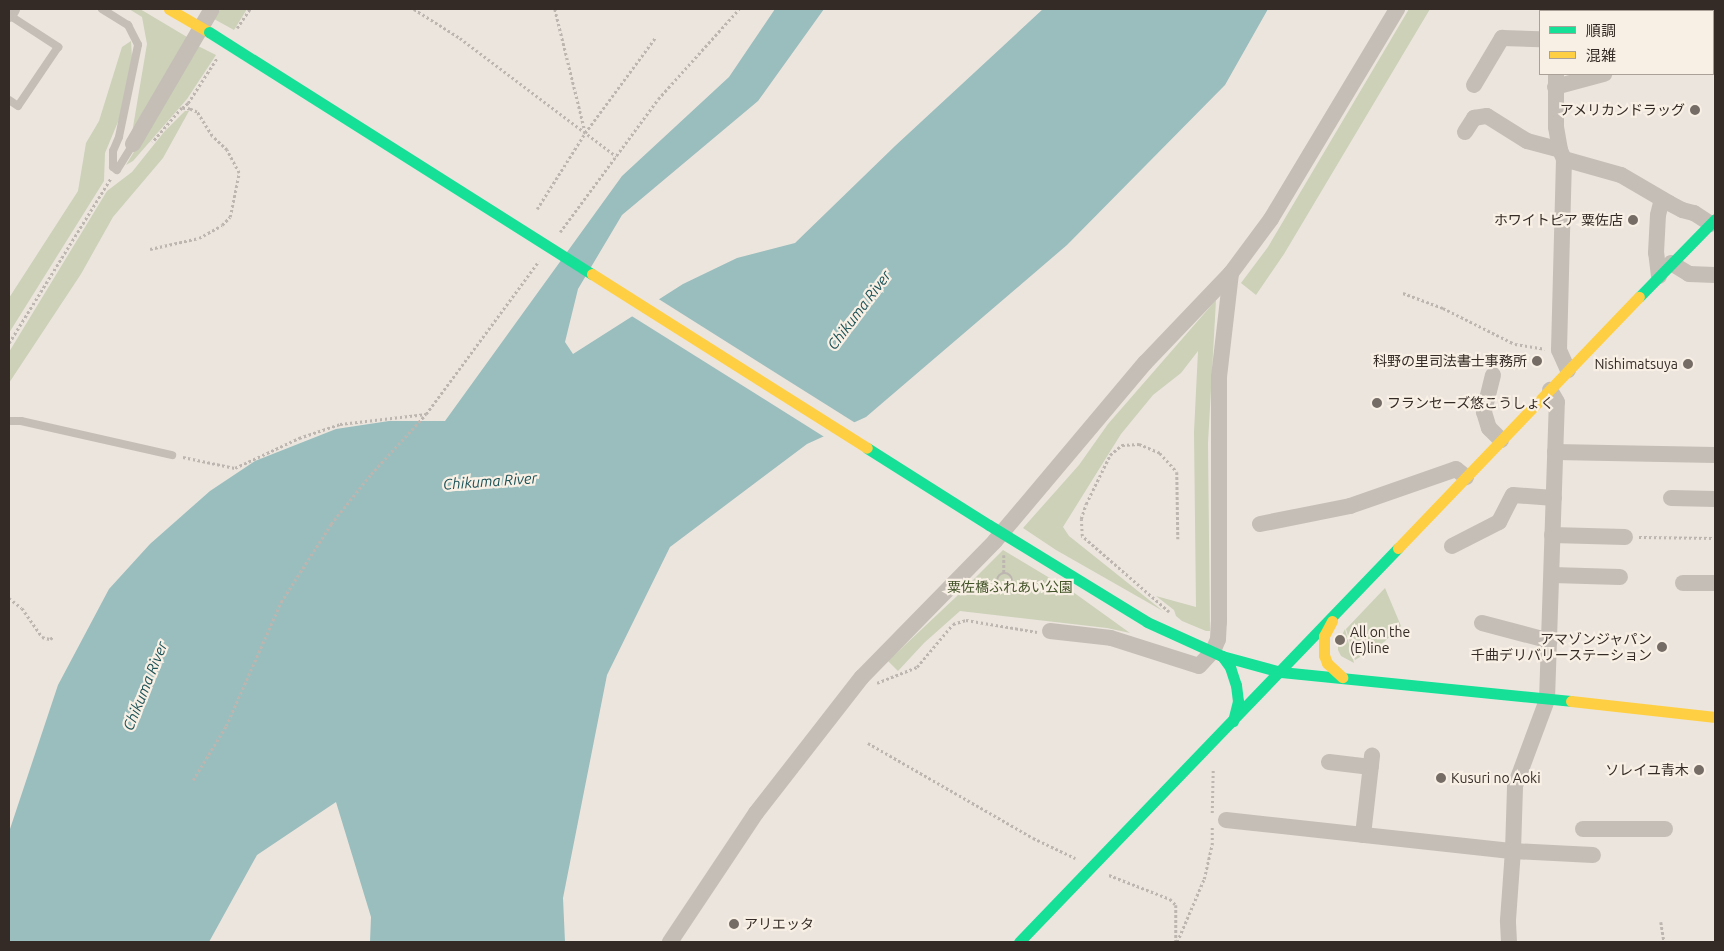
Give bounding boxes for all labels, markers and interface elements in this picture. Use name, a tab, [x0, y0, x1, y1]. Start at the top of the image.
legend	[1539, 10, 1714, 75]
text: 順調	[1586, 22, 1616, 39]
text: 混雑	[1586, 47, 1616, 64]
place label: アメリカンドラッグ	[1559, 102, 1685, 118]
marker: アメリカンドラッグ	[1689, 104, 1701, 116]
place label: ホワイトピア 粟佐店	[1494, 212, 1623, 228]
marker: ホワイトピア 粟佐店	[1627, 214, 1639, 226]
water label: Chikuma River	[823, 267, 895, 353]
place label: 科野の里司法書士事務所	[1373, 353, 1527, 369]
marker: 科野の里司法書士事務所	[1531, 355, 1543, 367]
place label: Nishimatsuya	[1594, 356, 1678, 372]
marker: Nishimatsuya	[1682, 358, 1694, 370]
place label: フランセーズ悠こうしょく	[1387, 395, 1555, 411]
marker: フランセーズ悠こうしょく	[1371, 397, 1383, 409]
water label: Chikuma River	[442, 469, 538, 493]
park label: 粟佐橋ふれあい公園	[947, 579, 1073, 595]
place label: All on the (E)line	[1350, 624, 1410, 656]
place label: アマゾンジャパン 千曲デリバリーステーション	[1470, 631, 1652, 664]
marker: All on the (E)line	[1334, 634, 1346, 646]
water label: Chikuma River	[119, 639, 171, 733]
marker: アマゾンジャパン 千曲デリバリーステーション	[1656, 641, 1668, 653]
place label: ソレイユ青木	[1605, 762, 1689, 778]
marker: ソレイユ青木	[1693, 764, 1705, 776]
place label: Kusuri no Aoki	[1451, 770, 1541, 786]
marker: Kusuri no Aoki	[1435, 772, 1447, 784]
place label: アリエッタ	[744, 916, 814, 932]
marker: アリエッタ	[728, 918, 740, 930]

